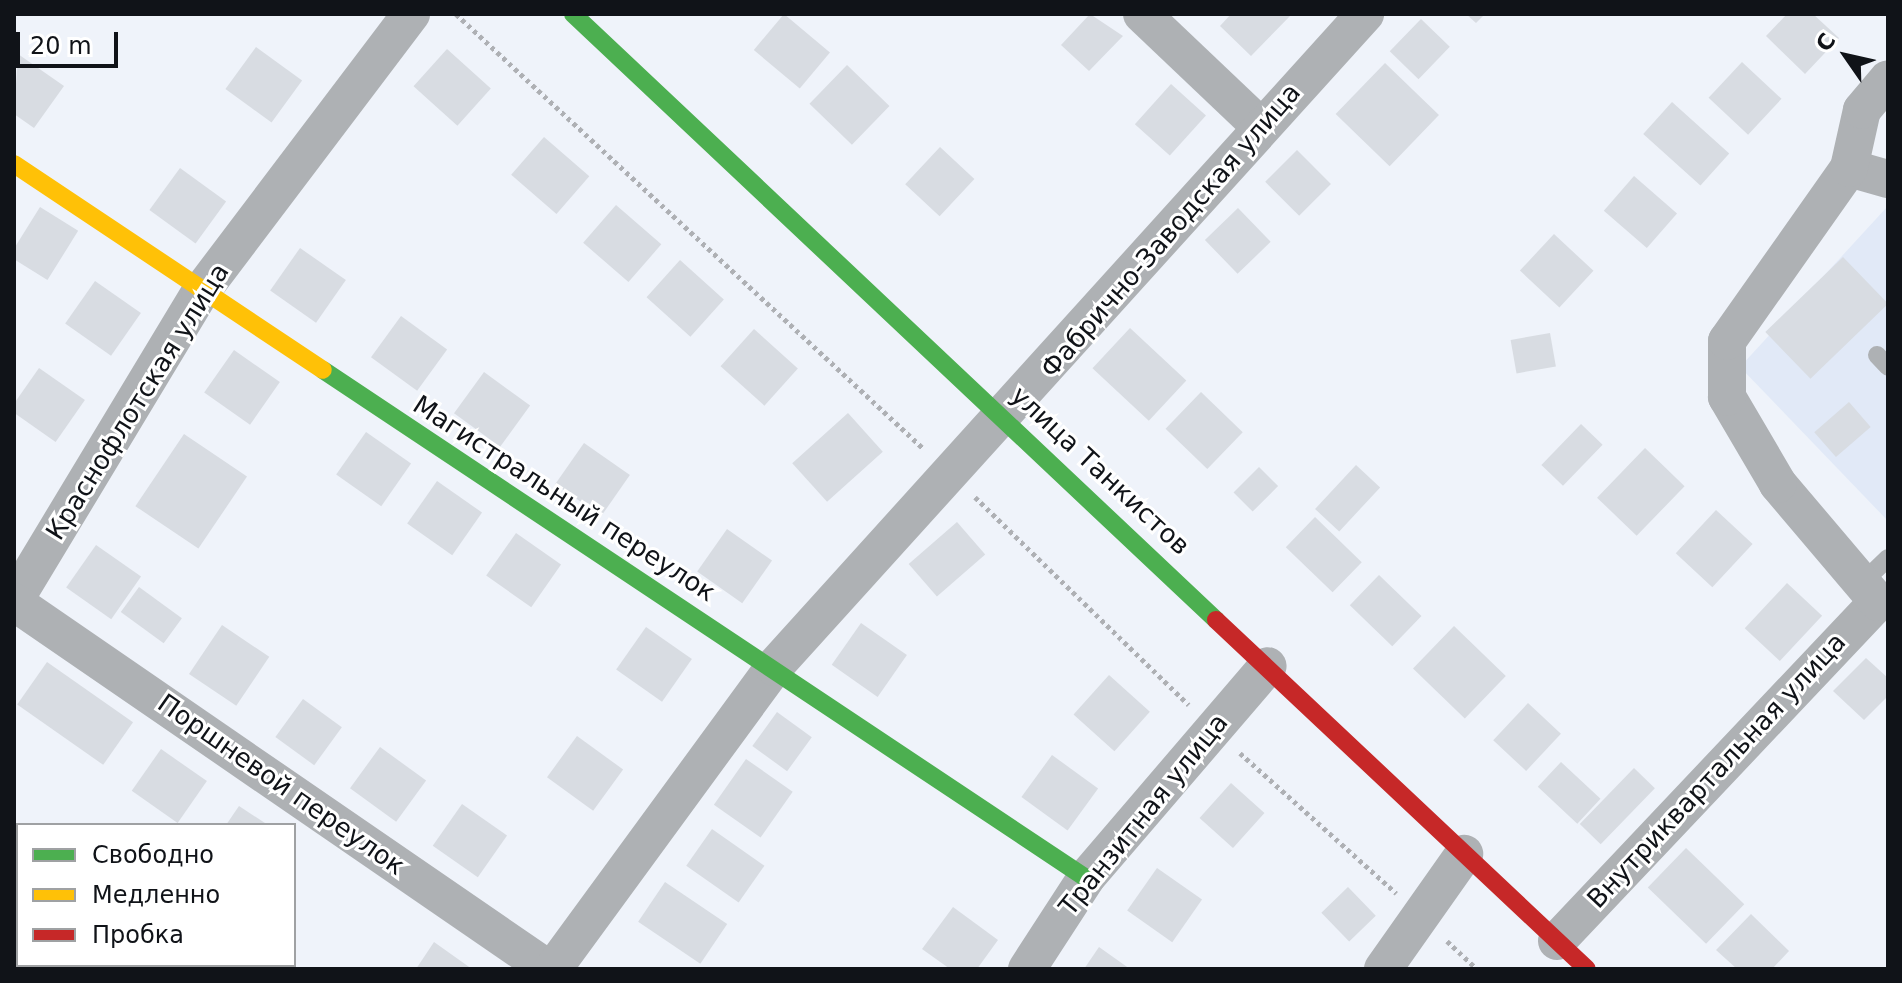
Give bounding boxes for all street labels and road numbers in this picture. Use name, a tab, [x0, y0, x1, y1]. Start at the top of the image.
street label: Фабрично-Заводская улица	[1035, 78, 1307, 384]
street label: Краснофлотская улица	[40, 258, 236, 546]
street label: улица Танкистов	[1004, 380, 1196, 562]
street label: Магистральный переулок	[407, 389, 721, 609]
street label: Внутриквартальная улица	[1581, 627, 1853, 915]
street label: Поршневой переулок	[152, 688, 410, 882]
street label: Транзитная улица	[1053, 708, 1235, 922]

